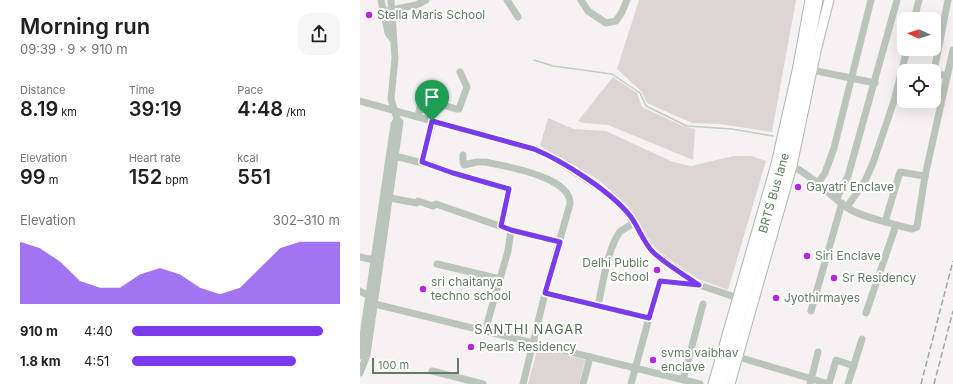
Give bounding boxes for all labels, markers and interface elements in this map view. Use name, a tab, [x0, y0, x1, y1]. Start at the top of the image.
place label: Stella Maris School	[377, 7, 485, 22]
marker: Stella Maris School	[364, 10, 374, 20]
north arrow	[897, 12, 941, 56]
map controls	[897, 12, 941, 108]
text: Morning run	[20, 13, 150, 39]
button: share	[298, 13, 340, 55]
text: 09:39 · 9 × 910 m	[20, 41, 128, 57]
button: locate	[897, 64, 941, 108]
pin	[415, 80, 449, 121]
text: Distance	[20, 83, 65, 97]
text: Time	[129, 83, 154, 97]
text: Pace	[237, 83, 263, 97]
icon: arrive	[421, 86, 443, 108]
text: 8.19	[20, 97, 58, 121]
text: 39:19	[129, 97, 182, 121]
text: 4:48	[237, 97, 283, 121]
text: km	[58, 105, 77, 119]
text: /km	[283, 105, 306, 119]
text: Elevation	[20, 151, 67, 165]
text: Heart rate	[129, 151, 181, 165]
text: kcal	[237, 151, 258, 165]
street label: BRTS Bus lane	[755, 151, 792, 235]
text: 99	[20, 165, 46, 189]
text: 152	[129, 165, 162, 189]
text: 551	[237, 165, 271, 189]
text: m	[46, 173, 58, 187]
text: bpm	[162, 173, 188, 187]
place label: Gayatri Enclave	[806, 179, 894, 194]
marker: Gayatri Enclave	[793, 182, 803, 192]
text: Elevation	[20, 212, 76, 228]
text: 302–310 m	[273, 212, 340, 228]
place label: Siri Enclave	[815, 248, 881, 263]
marker: Siri Enclave	[802, 251, 812, 261]
place label: Delhi Public School	[582, 255, 649, 284]
marker: Delhi Public School	[652, 265, 662, 275]
place label: Sr Residency	[842, 270, 916, 285]
marker: Sr Residency	[829, 273, 839, 283]
place label: sri chaitanya techno school	[431, 274, 511, 303]
marker: sri chaitanya techno school	[418, 284, 428, 294]
place label: Jyothirmayes	[784, 290, 860, 305]
marker: Jyothirmayes	[771, 293, 781, 303]
district label: SANTHI NAGAR	[474, 321, 584, 337]
text: 910 m	[20, 323, 58, 339]
text: 4:40	[84, 323, 113, 339]
place label: Pearls Residency	[479, 339, 577, 354]
marker: Pearls Residency	[466, 342, 476, 352]
place label: svms vaibhav enclave	[661, 345, 739, 374]
text: 1.8 km	[20, 353, 61, 369]
text: 4:51	[84, 353, 109, 369]
marker: svms vaibhav enclave	[648, 355, 658, 365]
scale bar	[372, 356, 459, 375]
text: 100 m	[378, 358, 409, 372]

